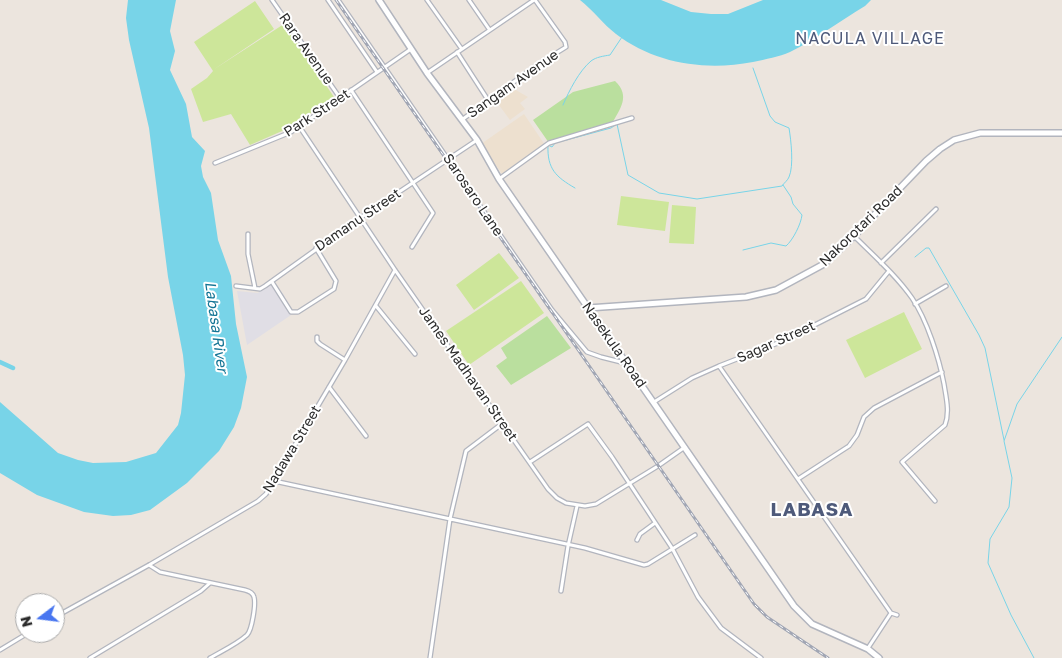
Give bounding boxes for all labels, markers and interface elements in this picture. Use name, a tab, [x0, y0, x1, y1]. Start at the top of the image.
street label: Rara Avenue	[275, 10, 337, 88]
district label: NACULA VILLAGE	[794, 29, 946, 49]
street label: Sangam Avenue	[464, 46, 562, 122]
street label: Park Street	[281, 85, 353, 141]
street label: Sarosaro Lane	[439, 151, 507, 239]
street label: Nakorotari Road	[816, 182, 906, 270]
street label: Damanu Street	[312, 185, 404, 255]
water label: Labasa River	[201, 280, 231, 374]
street label: Nasekula Road	[578, 299, 650, 391]
street label: James Madhavan Street	[415, 303, 521, 445]
street label: Sagar Street	[734, 317, 818, 367]
street label: Nadawa Street	[259, 402, 325, 496]
district label: LABASA	[770, 499, 854, 521]
north arrow	[15, 593, 65, 643]
text: N	[16, 614, 36, 629]

